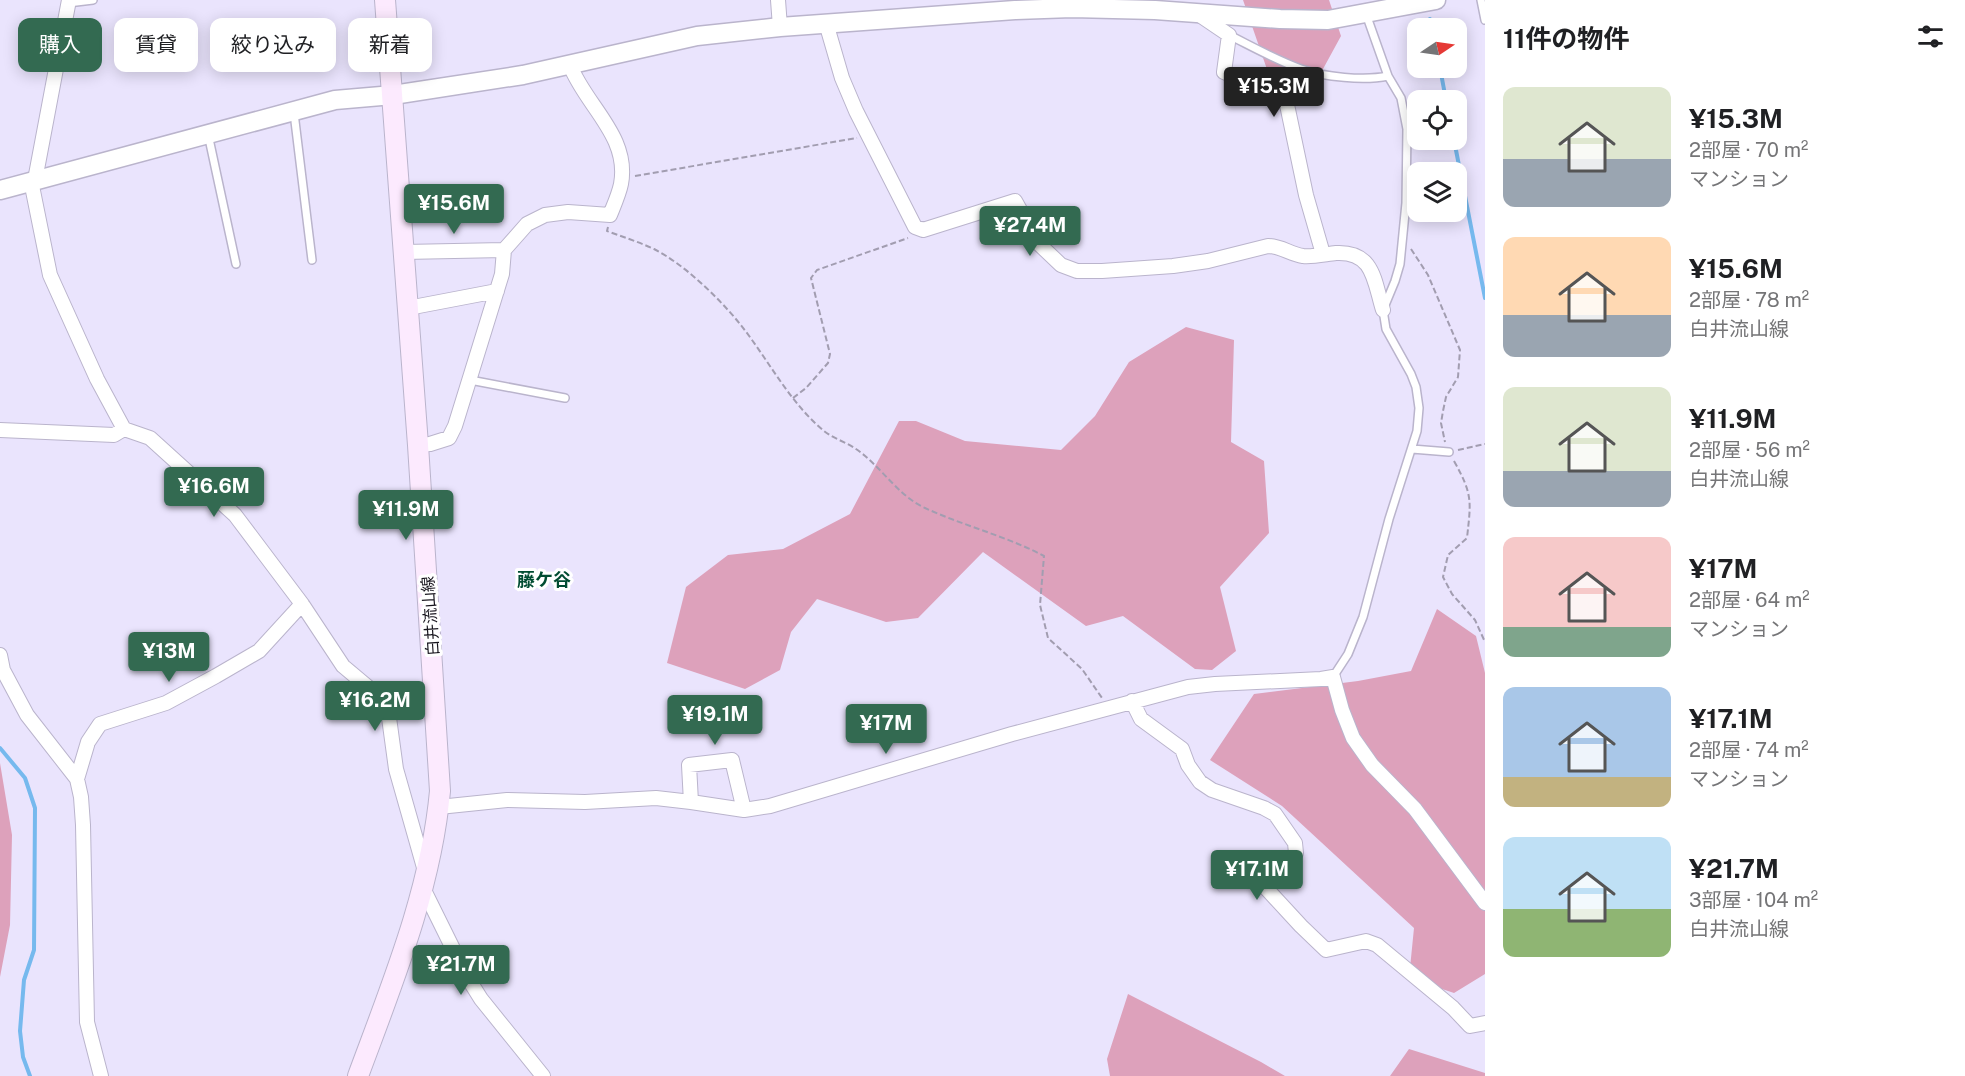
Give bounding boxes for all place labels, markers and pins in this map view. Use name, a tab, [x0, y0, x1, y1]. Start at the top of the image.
pin: ¥15.3M	[1225, 67, 1323, 118]
pin: ¥15.6M	[405, 184, 503, 235]
pin: ¥27.4M	[981, 206, 1079, 257]
pin: ¥16.6M	[165, 467, 263, 518]
pin: ¥11.9M	[357, 490, 455, 541]
pin: ¥13M	[133, 632, 205, 683]
pin: ¥16.2M	[326, 681, 424, 732]
pin: ¥19.1M	[666, 695, 764, 746]
pin: ¥17M	[850, 704, 922, 755]
pin: ¥17.1M	[1208, 850, 1306, 901]
pin: ¥21.7M	[412, 945, 510, 996]

